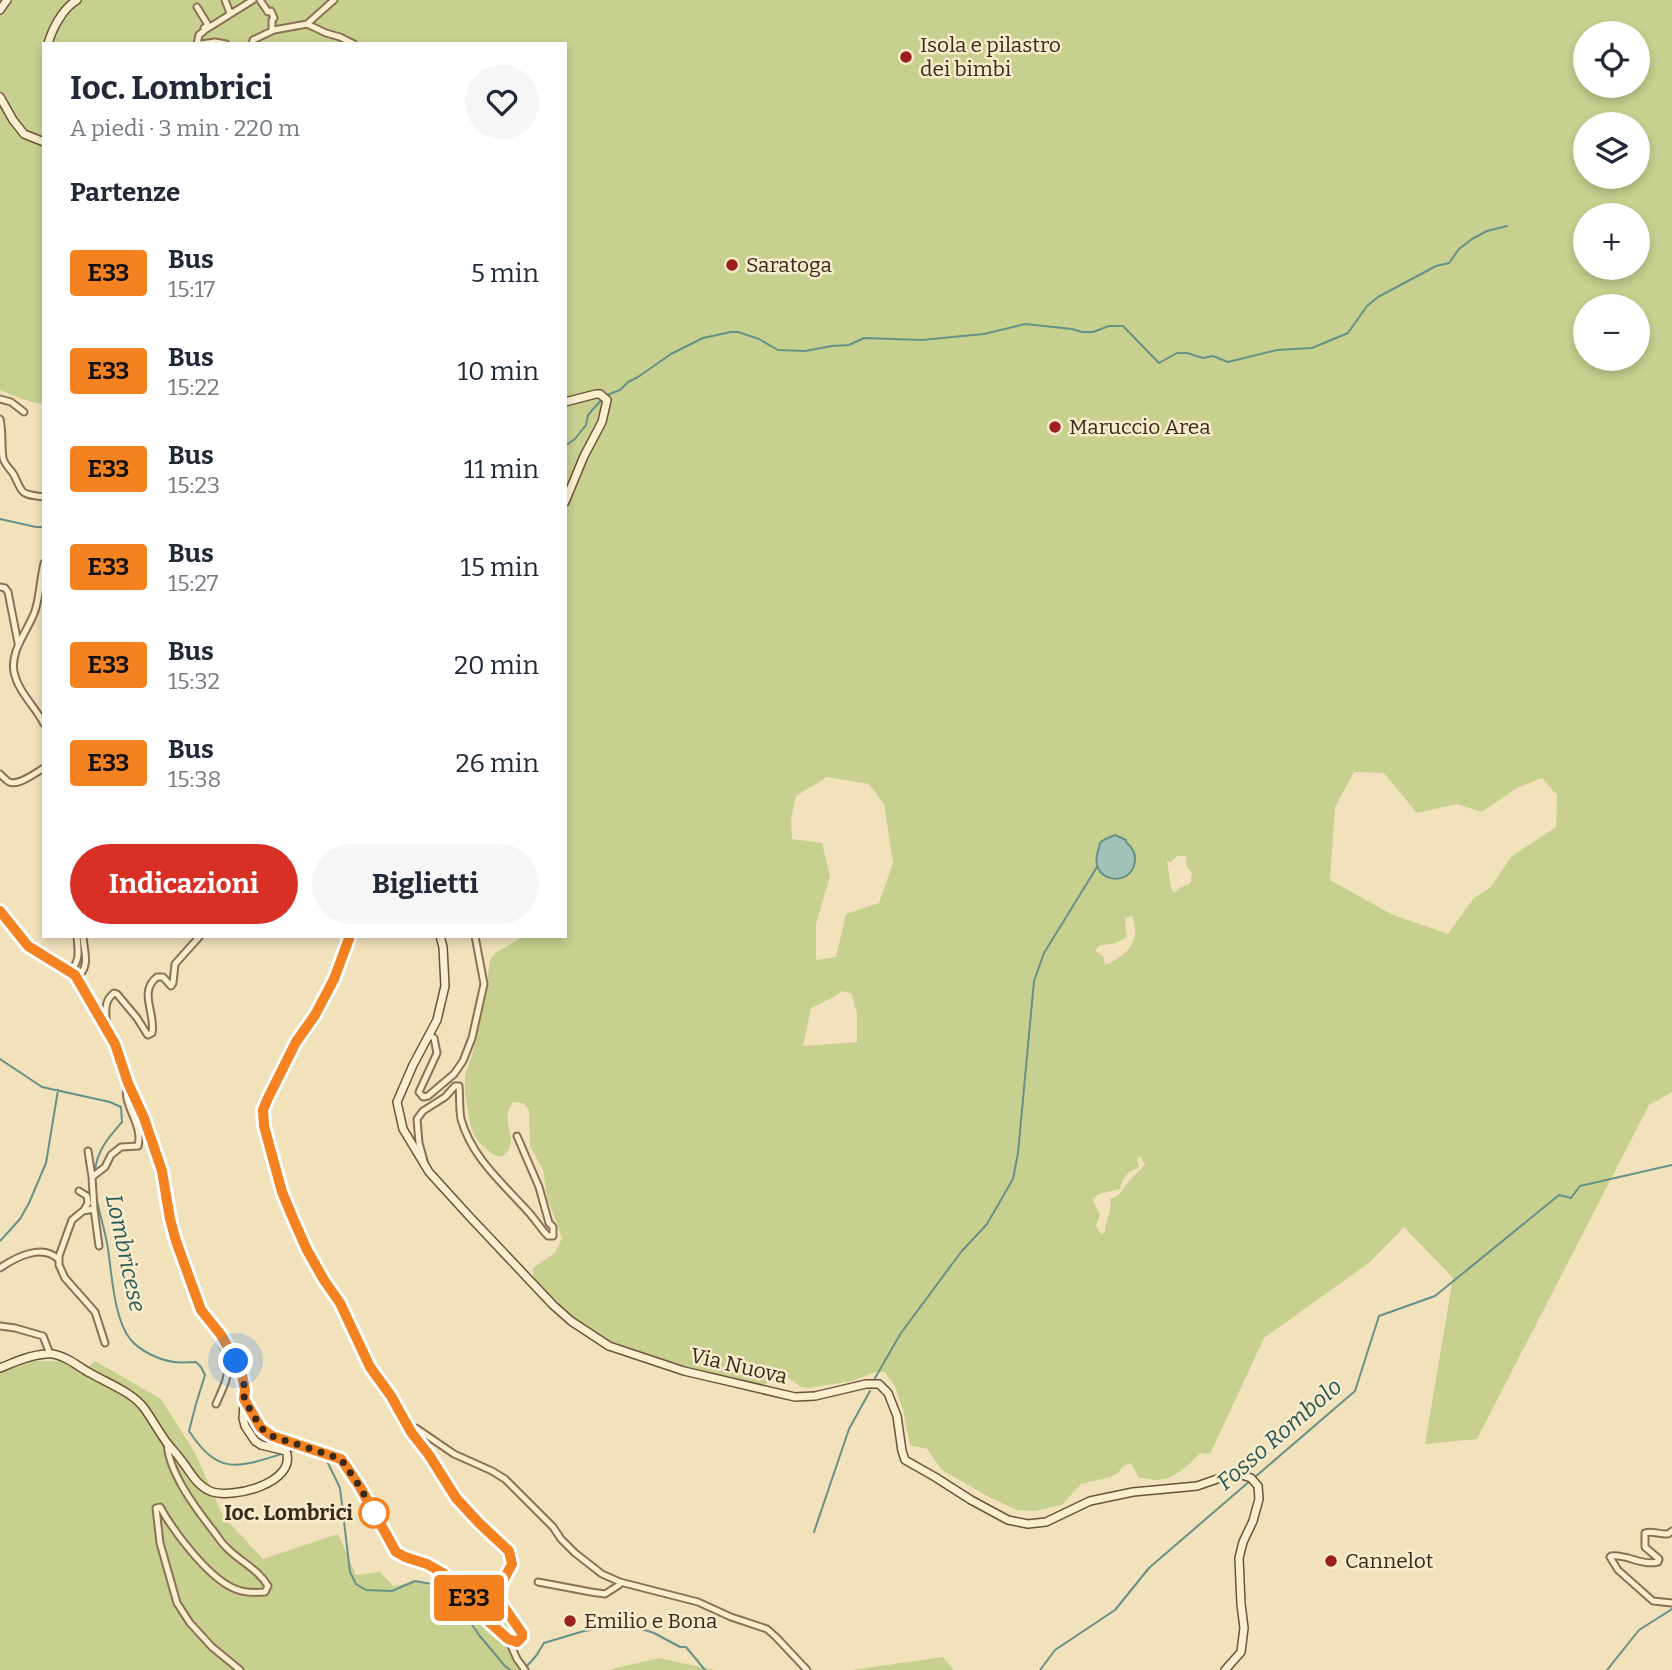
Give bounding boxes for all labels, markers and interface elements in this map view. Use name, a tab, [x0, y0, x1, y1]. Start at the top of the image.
map controls	[1573, 21, 1650, 371]
button: locate	[1573, 21, 1650, 98]
place label: Isola e pilastro dei bimbi	[920, 32, 1061, 82]
marker: Isola e pilastro dei bimbi	[898, 49, 914, 65]
button: heart	[465, 65, 539, 139]
text: Ioc. Lombrici	[70, 68, 272, 108]
button: layers	[1573, 112, 1650, 189]
text: A piedi · 3 min · 220 m	[70, 114, 300, 142]
text: Partenze	[70, 177, 180, 208]
button: +	[1573, 203, 1650, 280]
text: Bus	[168, 244, 214, 275]
place label: Saratoga	[746, 252, 833, 278]
marker: Saratoga	[724, 257, 740, 273]
text: 5 min	[471, 258, 539, 289]
text: E33	[88, 259, 129, 287]
text: 15:17	[168, 275, 215, 303]
button: −	[1573, 294, 1650, 371]
text: Bus	[168, 342, 214, 373]
text: 10 min	[458, 356, 539, 387]
text: E33	[88, 357, 129, 385]
text: 15:22	[168, 373, 220, 401]
place label: Maruccio Area	[1069, 414, 1211, 440]
marker: Maruccio Area	[1047, 419, 1063, 435]
text: Bus	[168, 440, 214, 471]
text: 11 min	[464, 454, 539, 485]
text: E33	[88, 455, 129, 483]
text: 15:23	[168, 471, 220, 499]
text: Bus	[168, 538, 214, 569]
text: 15 min	[460, 552, 539, 583]
text: E33	[88, 553, 129, 581]
text: 15:27	[168, 569, 218, 597]
text: Bus	[168, 636, 214, 667]
text: 20 min	[454, 650, 539, 681]
text: E33	[88, 651, 129, 679]
text: 15:32	[168, 667, 220, 695]
text: Bus	[168, 734, 214, 765]
text: 26 min	[455, 748, 539, 779]
text: E33	[88, 749, 129, 777]
text: 15:38	[168, 765, 221, 793]
button: Indicazioni	[70, 844, 298, 924]
button: Biglietti	[312, 844, 539, 924]
water label: Lombricese	[100, 1192, 152, 1315]
street label: Via Nuova	[688, 1342, 791, 1390]
your location	[218, 1343, 253, 1378]
water label: Fosso Rombolo	[1211, 1372, 1347, 1496]
marker: Ioc. Lombrici	[359, 1498, 389, 1528]
place label: Ioc. Lombrici	[224, 1500, 353, 1526]
place label: Cannelot	[1345, 1548, 1434, 1574]
marker: Cannelot	[1323, 1553, 1339, 1569]
line badge: E33	[429, 1575, 509, 1621]
text: E33	[448, 1584, 490, 1612]
place label: Emilio e Bona	[584, 1608, 718, 1634]
marker: Emilio e Bona	[562, 1613, 578, 1629]

